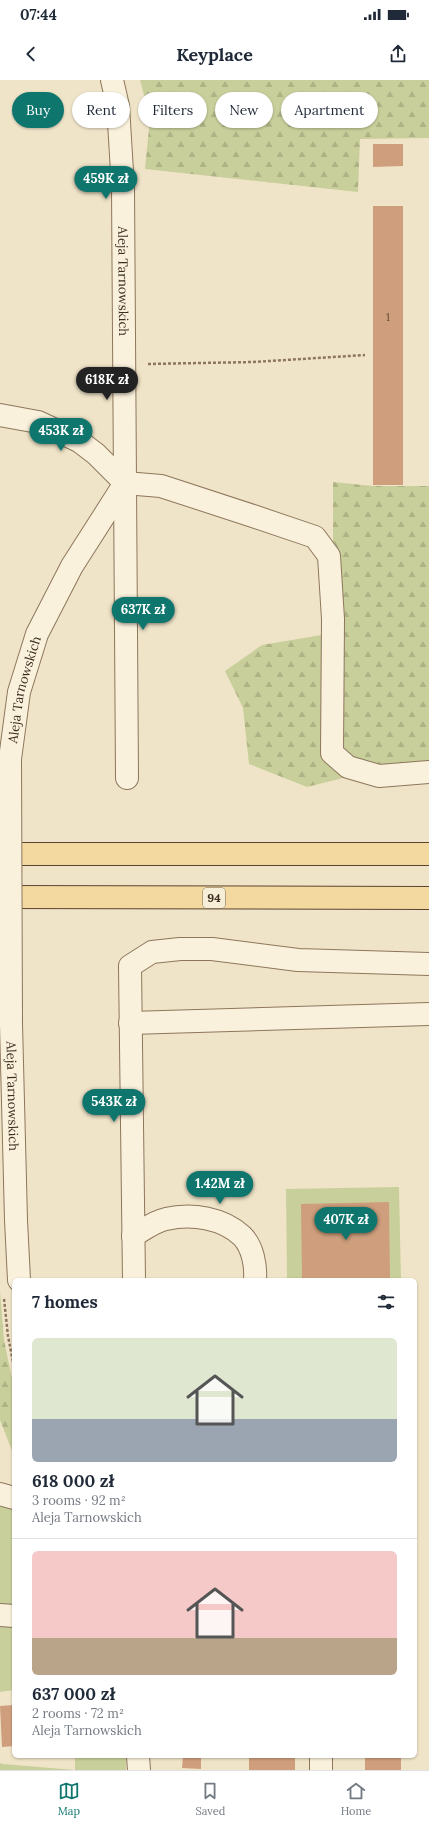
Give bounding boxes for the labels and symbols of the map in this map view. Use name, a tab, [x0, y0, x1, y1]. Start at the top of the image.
pin: 459K zł	[69, 166, 143, 200]
street label: Aleja Tarnowskich	[114, 225, 132, 336]
house number: 1	[386, 310, 390, 324]
pin: 618K zł	[70, 367, 144, 401]
pin: 453K zł	[24, 418, 98, 452]
pin: 637K zł	[106, 597, 180, 631]
street label: Aleja Tarnowskich	[4, 634, 45, 745]
road number: 94	[203, 888, 225, 908]
street label: Aleja Tarnowskich	[2, 1040, 22, 1151]
pin: 543K zł	[77, 1089, 151, 1123]
pin: 1.42M zł	[179, 1171, 261, 1205]
pin: 407K zł	[309, 1207, 383, 1241]

